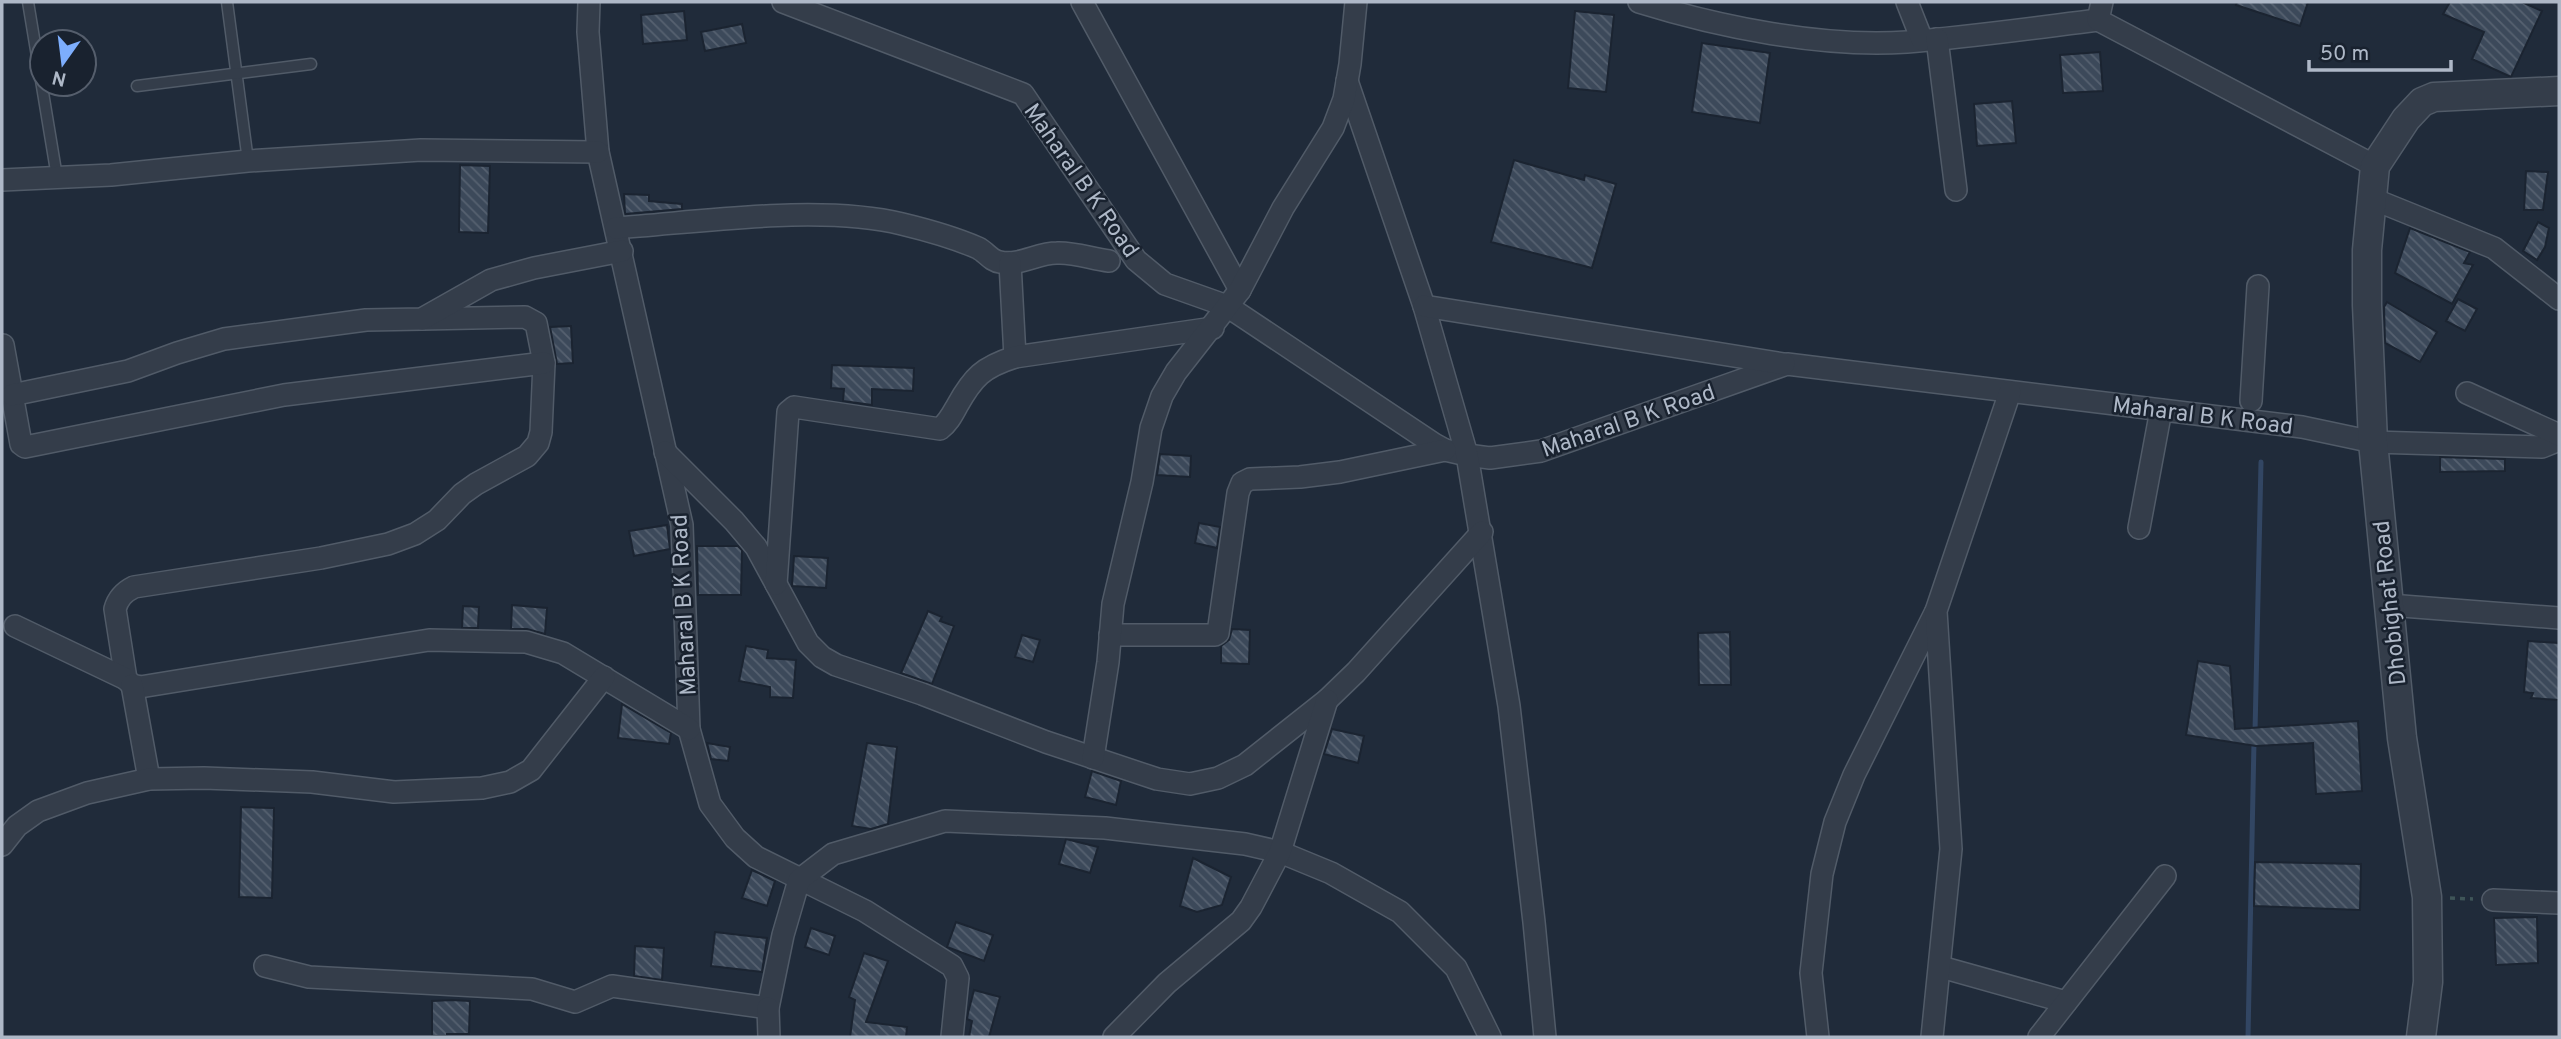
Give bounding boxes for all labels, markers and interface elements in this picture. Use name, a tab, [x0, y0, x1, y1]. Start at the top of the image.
north arrow	[28, 28, 98, 98]
scale bar	[2309, 28, 2451, 72]
text: 50 m	[2320, 41, 2369, 68]
text: N	[50, 64, 69, 91]
street label: Maharal B K Road	[1016, 99, 1144, 264]
street label: Maharal B K Road	[1538, 379, 1719, 466]
street label: Maharal B K Road	[2111, 392, 2295, 443]
street label: Maharal B K Road	[666, 513, 705, 696]
street label: Dhobighat Road	[2368, 519, 2415, 687]

